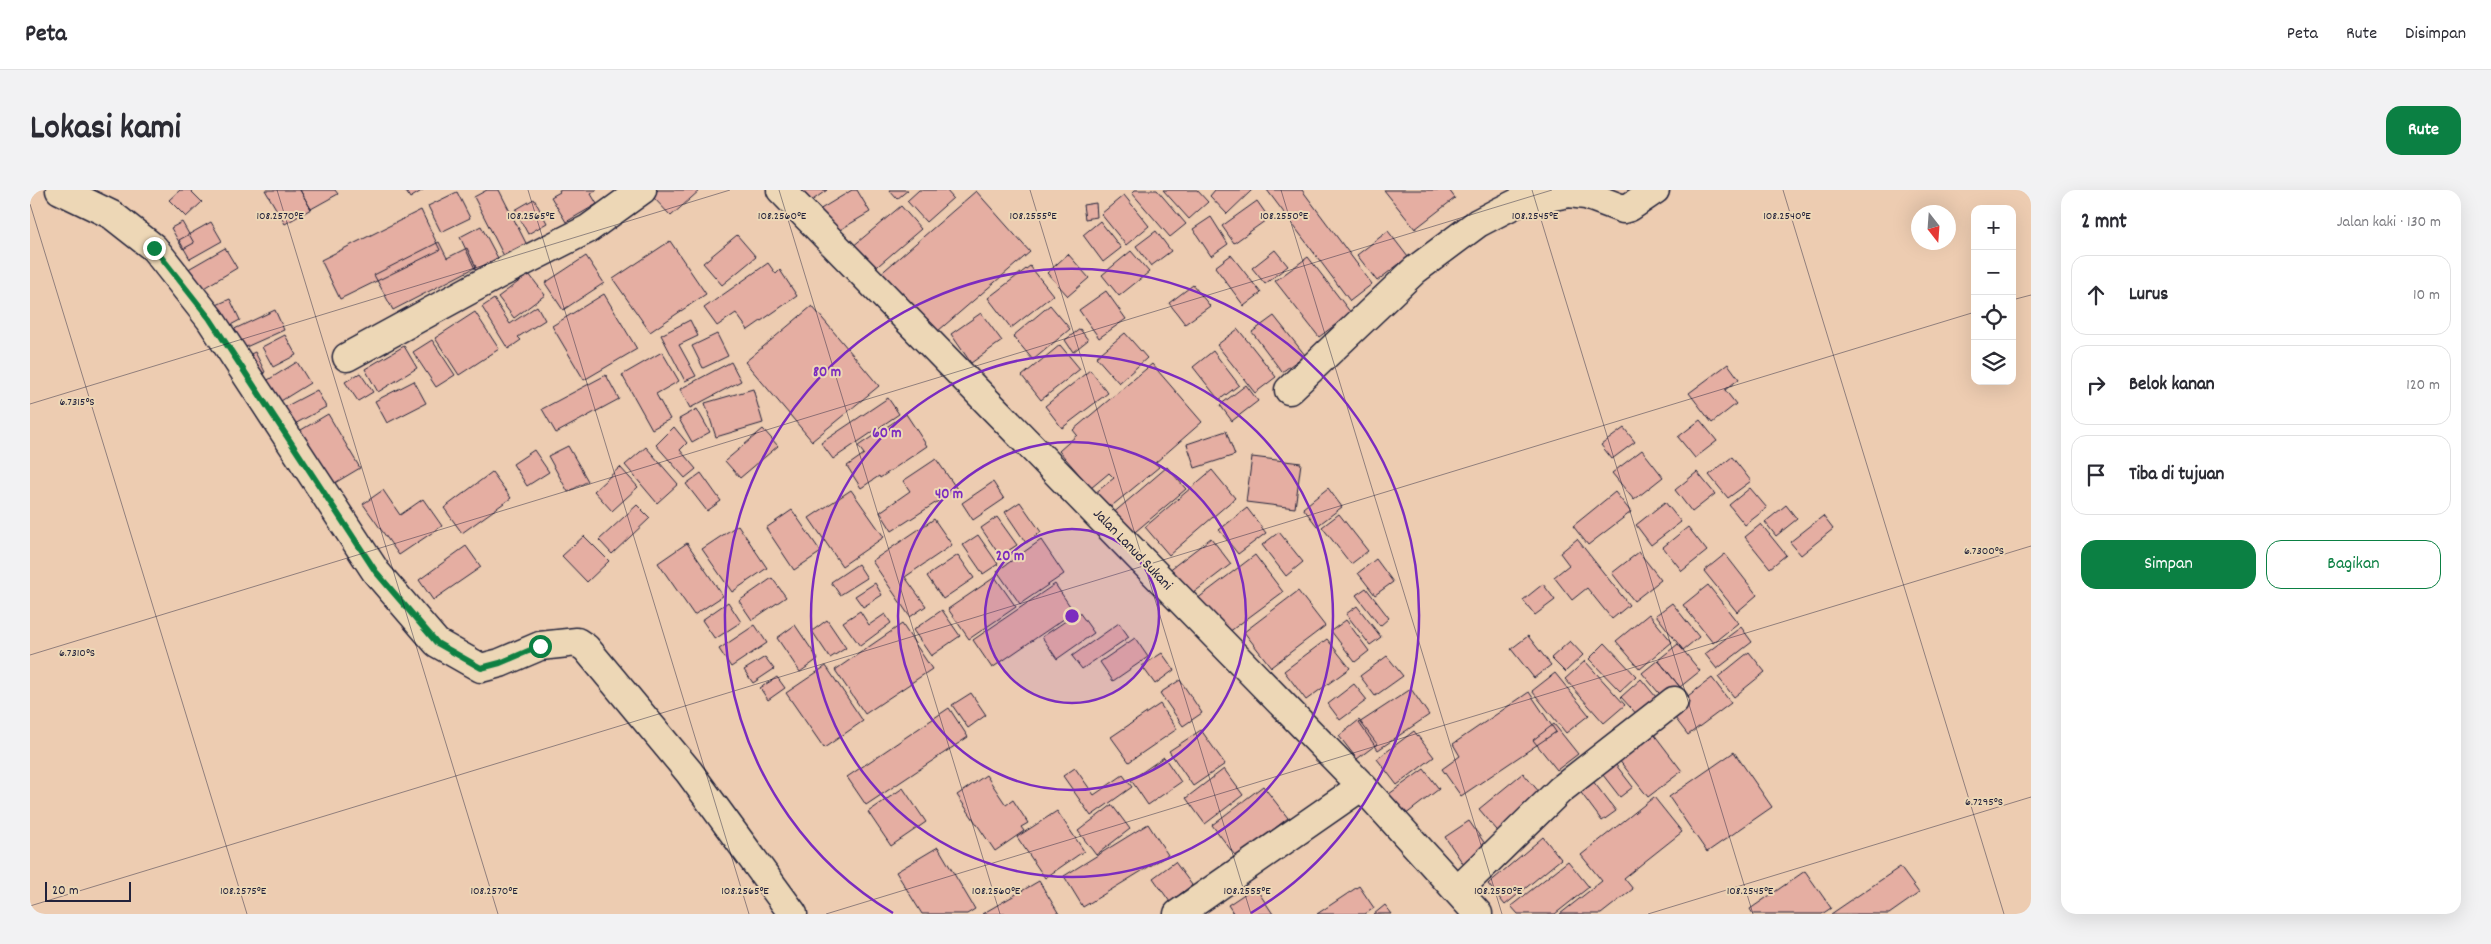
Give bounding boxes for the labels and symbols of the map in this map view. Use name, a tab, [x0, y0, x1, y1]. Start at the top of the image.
north arrow	[1911, 205, 1956, 250]
text: 108.2570°E	[256, 208, 304, 225]
text: 108.2565°E	[507, 208, 555, 225]
text: 108.2560°E	[758, 208, 807, 225]
text: 108.2555°E	[1009, 208, 1057, 225]
text: 108.2550°E	[1260, 208, 1309, 225]
text: 108.2545°E	[1512, 208, 1559, 225]
text: 108.2540°E	[1763, 208, 1811, 225]
route end	[143, 237, 166, 260]
text: 80 m	[813, 362, 841, 384]
text: 6.7315°S	[59, 394, 95, 411]
text: 60 m	[872, 423, 902, 445]
text: 40 m	[935, 484, 963, 506]
street label: Jalan Lanud Sukani	[1087, 504, 1177, 596]
text: 6.7300°S	[1964, 543, 2004, 560]
text: 20 m	[996, 546, 1024, 568]
centre of rings	[1063, 607, 1081, 625]
route start	[529, 635, 552, 658]
text: 6.7310°S	[59, 645, 95, 662]
text: 6.7295°S	[1965, 794, 2003, 811]
scale bar	[45, 879, 131, 902]
text: 108.2575°E	[220, 883, 267, 900]
text: 108.2570°E	[470, 883, 518, 900]
text: 108.2565°E	[721, 883, 769, 900]
text: 108.2560°E	[972, 883, 1021, 900]
text: 108.2555°E	[1223, 883, 1271, 900]
text: 108.2550°E	[1474, 883, 1523, 900]
text: 108.2545°E	[1727, 883, 1774, 900]

